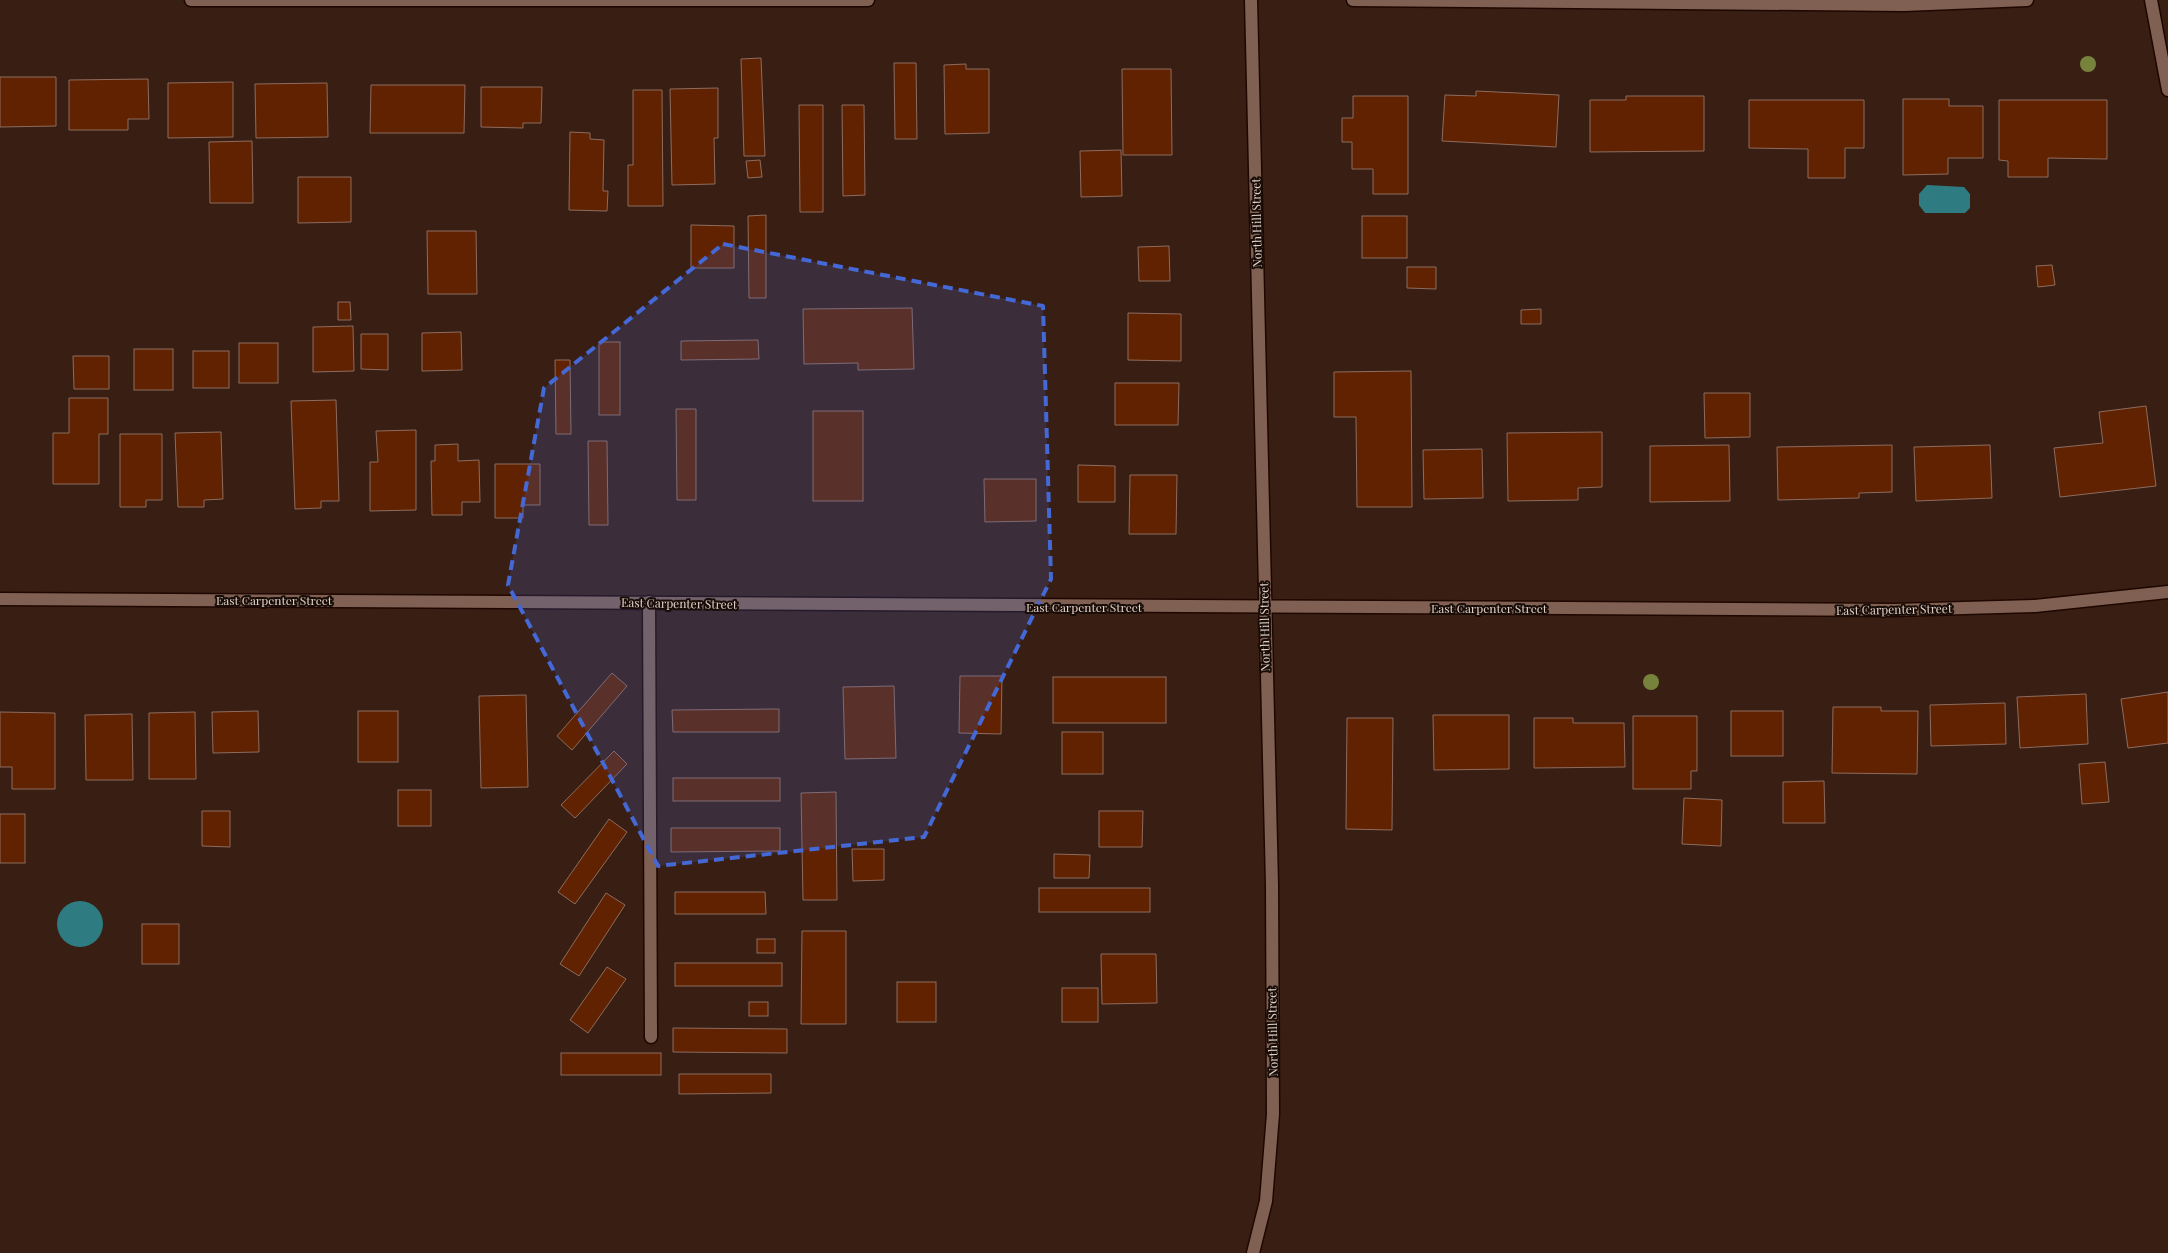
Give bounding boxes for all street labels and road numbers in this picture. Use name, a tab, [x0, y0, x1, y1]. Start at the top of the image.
street label: North Hill Street	[1247, 178, 1265, 268]
street label: North Hill Street	[1255, 582, 1273, 672]
street label: East Carpenter Street	[216, 592, 333, 608]
street label: East Carpenter Street	[621, 594, 738, 612]
street label: East Carpenter Street	[1026, 599, 1143, 615]
street label: East Carpenter Street	[1431, 600, 1548, 616]
street label: East Carpenter Street	[1836, 600, 1953, 618]
street label: North Hill Street	[1263, 987, 1281, 1077]

